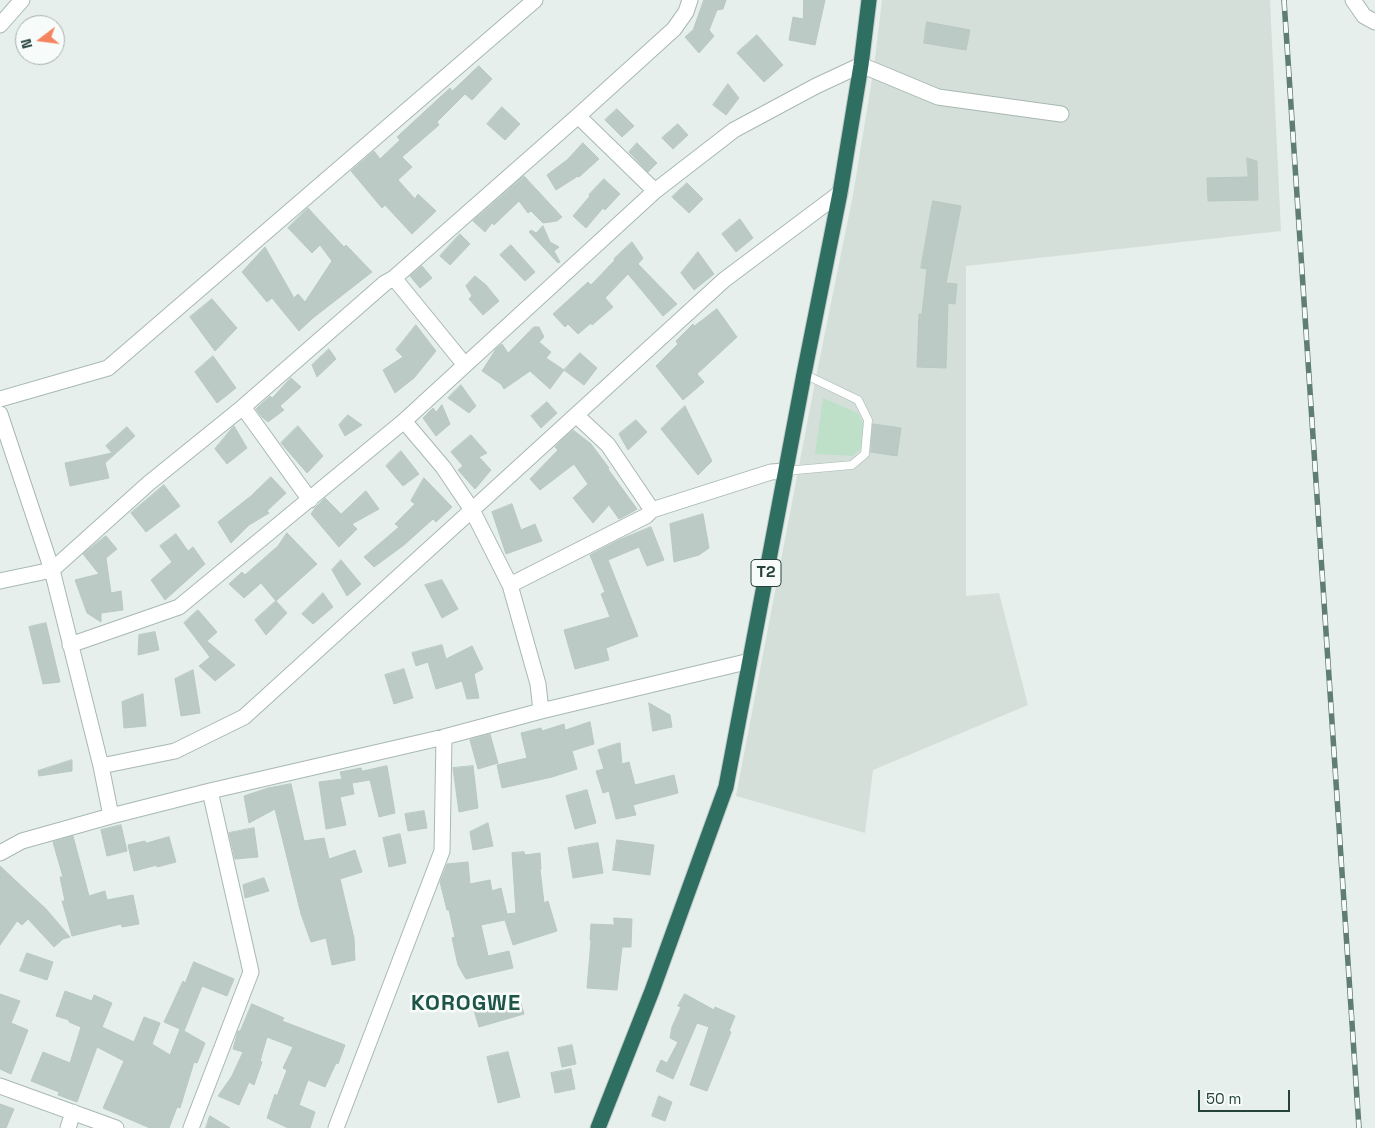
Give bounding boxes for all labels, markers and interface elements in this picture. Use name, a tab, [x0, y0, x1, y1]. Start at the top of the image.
north arrow	[15, 15, 65, 65]
text: N	[17, 37, 36, 50]
road number: T2	[751, 560, 781, 586]
district label: KOROGWE	[410, 991, 522, 1017]
scale bar	[1200, 1080, 1292, 1112]
text: 50 m	[1206, 1089, 1241, 1108]

